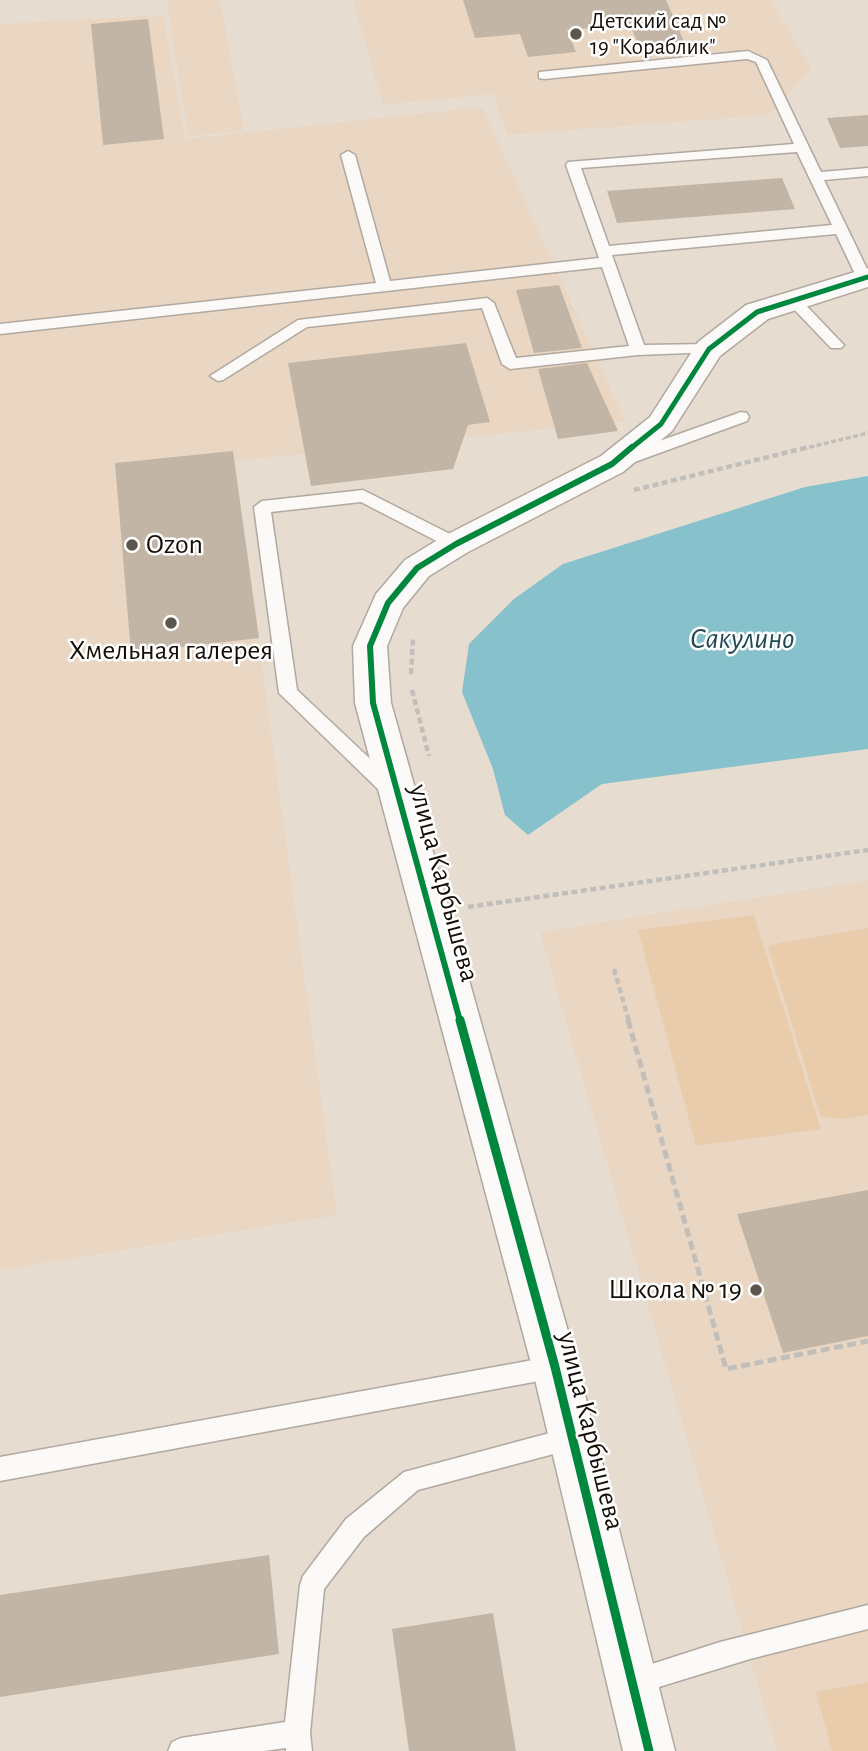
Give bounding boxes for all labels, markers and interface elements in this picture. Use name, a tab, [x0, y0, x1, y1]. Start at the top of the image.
place label: Детский сад № 19 "Кораблик"	[590, 7, 726, 61]
marker: Детский сад № 19 "Кораблик"	[568, 26, 584, 42]
place label: Ozon	[146, 528, 203, 562]
marker: Ozon	[124, 537, 140, 553]
marker: Хмельная галерея	[163, 615, 179, 631]
water label: Сакулино	[690, 621, 794, 657]
place label: Хмельная галерея	[69, 634, 273, 668]
street label: улица Карбышева	[401, 780, 487, 986]
place label: Школа № 19	[608, 1273, 742, 1307]
marker: Школа № 19	[748, 1282, 764, 1298]
street label: улица Карбышева	[550, 1328, 632, 1534]

